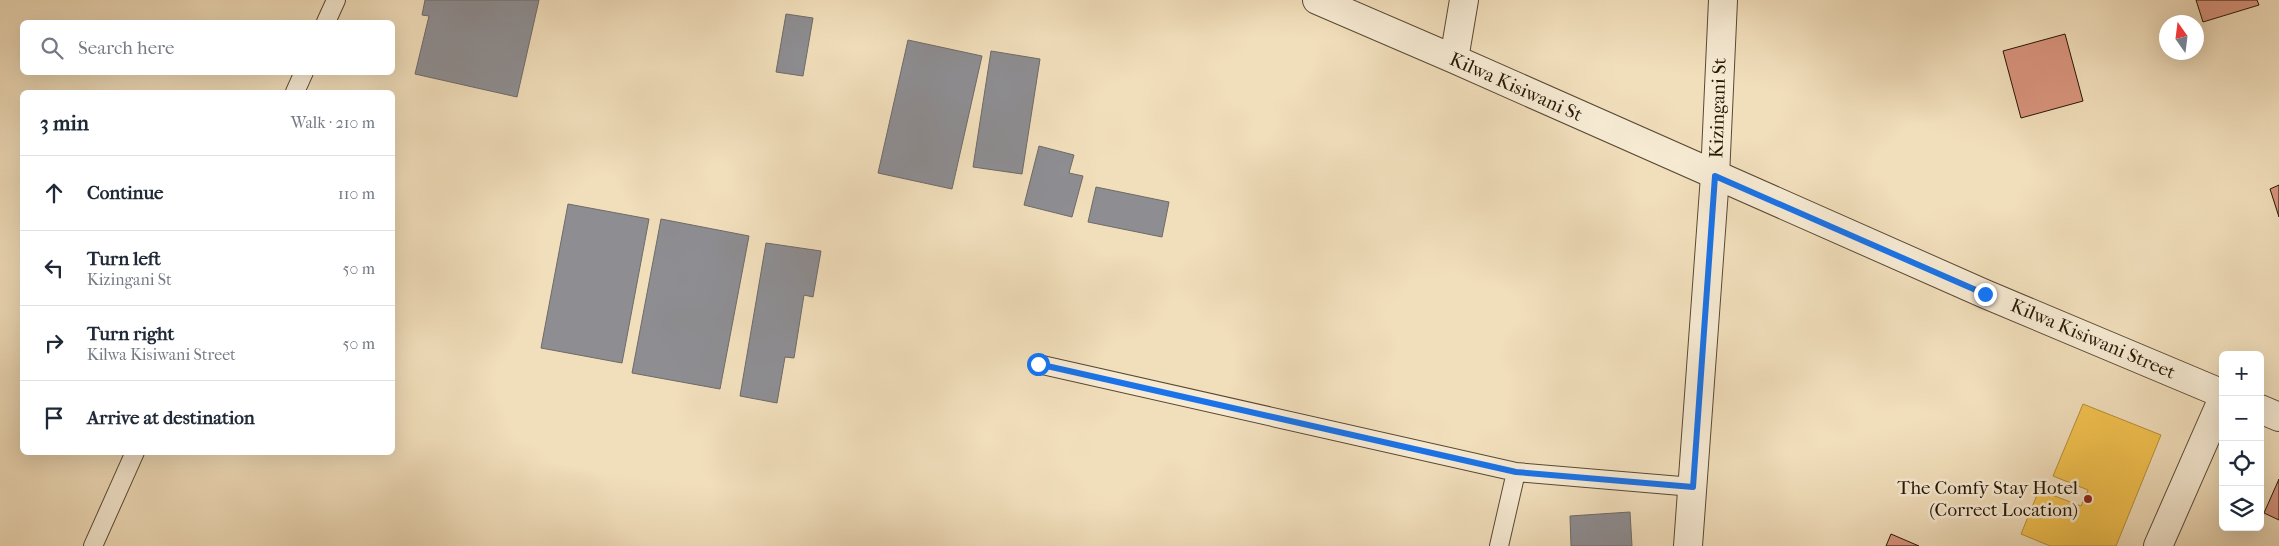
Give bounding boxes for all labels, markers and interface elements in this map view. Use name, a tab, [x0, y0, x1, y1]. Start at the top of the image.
north arrow	[2159, 15, 2204, 60]
search box	[20, 20, 395, 75]
icon: search	[38, 34, 66, 62]
text: Search here	[78, 37, 174, 59]
street label: Kilwa Kisiwani St	[1446, 48, 1586, 126]
street label: Kizingani St	[1705, 57, 1731, 159]
text: 3 min	[40, 111, 89, 135]
text: Walk · 210 m	[291, 113, 375, 132]
icon: ahead	[40, 179, 68, 207]
text: Continue	[87, 182, 163, 204]
text: 110 m	[338, 184, 375, 203]
text: Turn left	[87, 248, 161, 270]
icon: left	[40, 254, 68, 282]
text: 50 m	[343, 259, 375, 278]
text: Kizingani St	[87, 270, 172, 289]
route end	[1974, 283, 1997, 306]
street label: Kilwa Kisiwani Street	[2007, 294, 2179, 384]
text: Turn right	[87, 323, 174, 345]
icon: right	[40, 329, 68, 357]
text: 50 m	[343, 334, 375, 353]
text: Kilwa Kisiwani Street	[87, 345, 236, 364]
map controls	[2219, 351, 2264, 531]
button: +	[2219, 351, 2264, 396]
route start	[1027, 353, 1050, 376]
button: −	[2219, 396, 2264, 441]
icon: arrive	[40, 404, 68, 432]
text: Arrive at destination	[87, 407, 255, 429]
button: locate	[2219, 441, 2264, 486]
place label: The Comfy Stay Hotel (Correct Location)	[1897, 477, 2078, 521]
button: layers	[2219, 486, 2264, 531]
marker: The Comfy Stay Hotel (Correct Location)	[2082, 493, 2094, 505]

